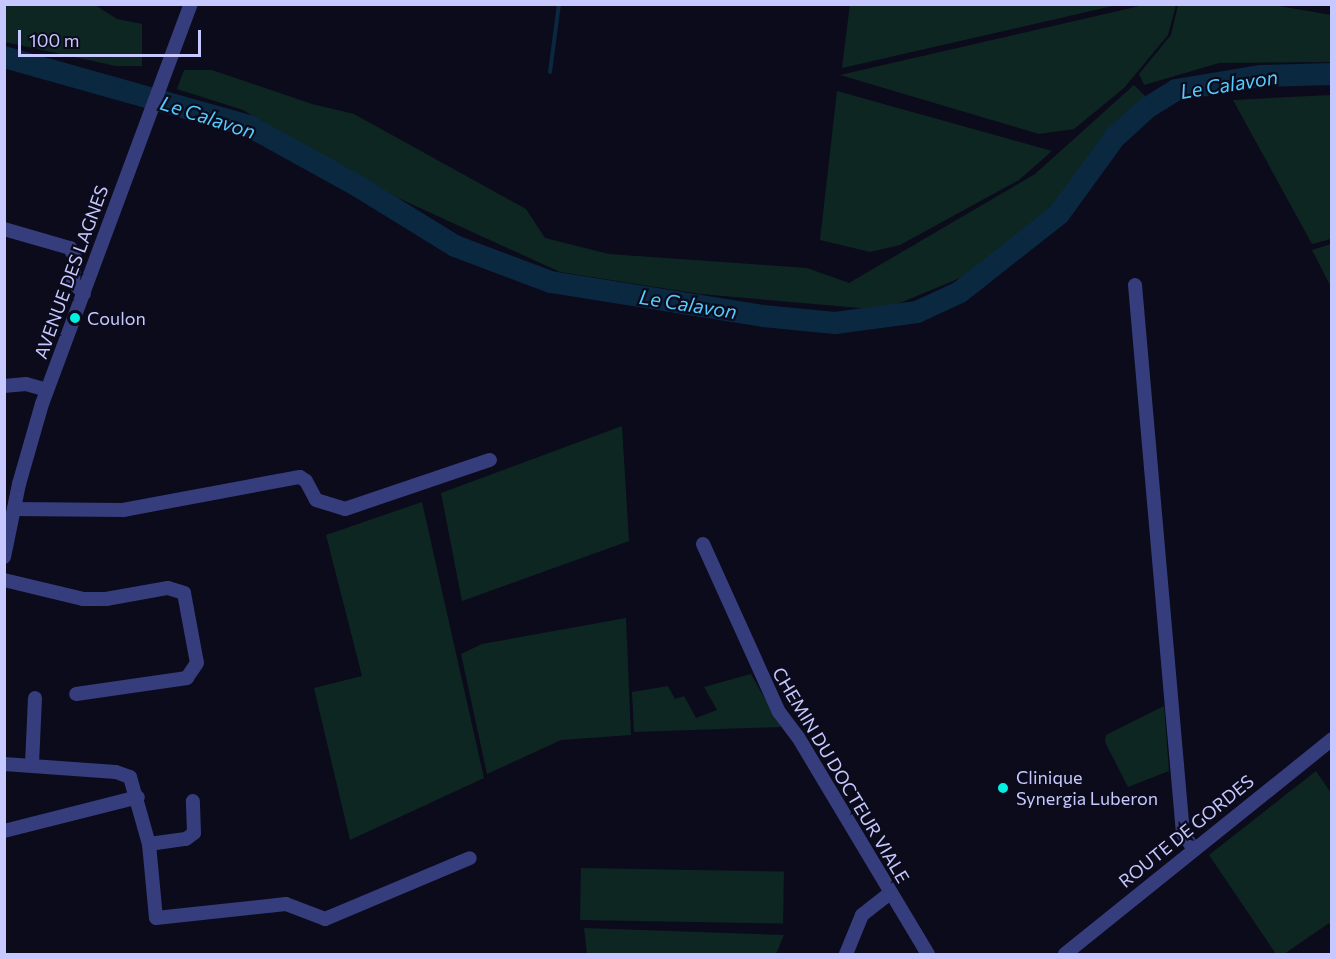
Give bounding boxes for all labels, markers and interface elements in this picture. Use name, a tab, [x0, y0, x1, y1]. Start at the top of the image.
scale bar	[21, 18, 204, 56]
text: 100 m	[29, 29, 79, 51]
water label: Le Calavon	[1178, 64, 1280, 104]
water label: Le Calavon	[157, 90, 259, 144]
street label: AVENUE DES LAGNES	[30, 182, 112, 362]
water label: Le Calavon	[637, 284, 739, 324]
place label: Coulon	[87, 307, 146, 329]
marker: Coulon	[68, 311, 82, 325]
street label: CHEMIN DU DOCTEUR VIALE	[768, 663, 914, 887]
place label: Clinique Synergia Luberon	[1016, 767, 1158, 810]
street label: ROUTE DE GORDES	[1114, 770, 1258, 892]
marker: Clinique Synergia Luberon	[994, 779, 1012, 797]

